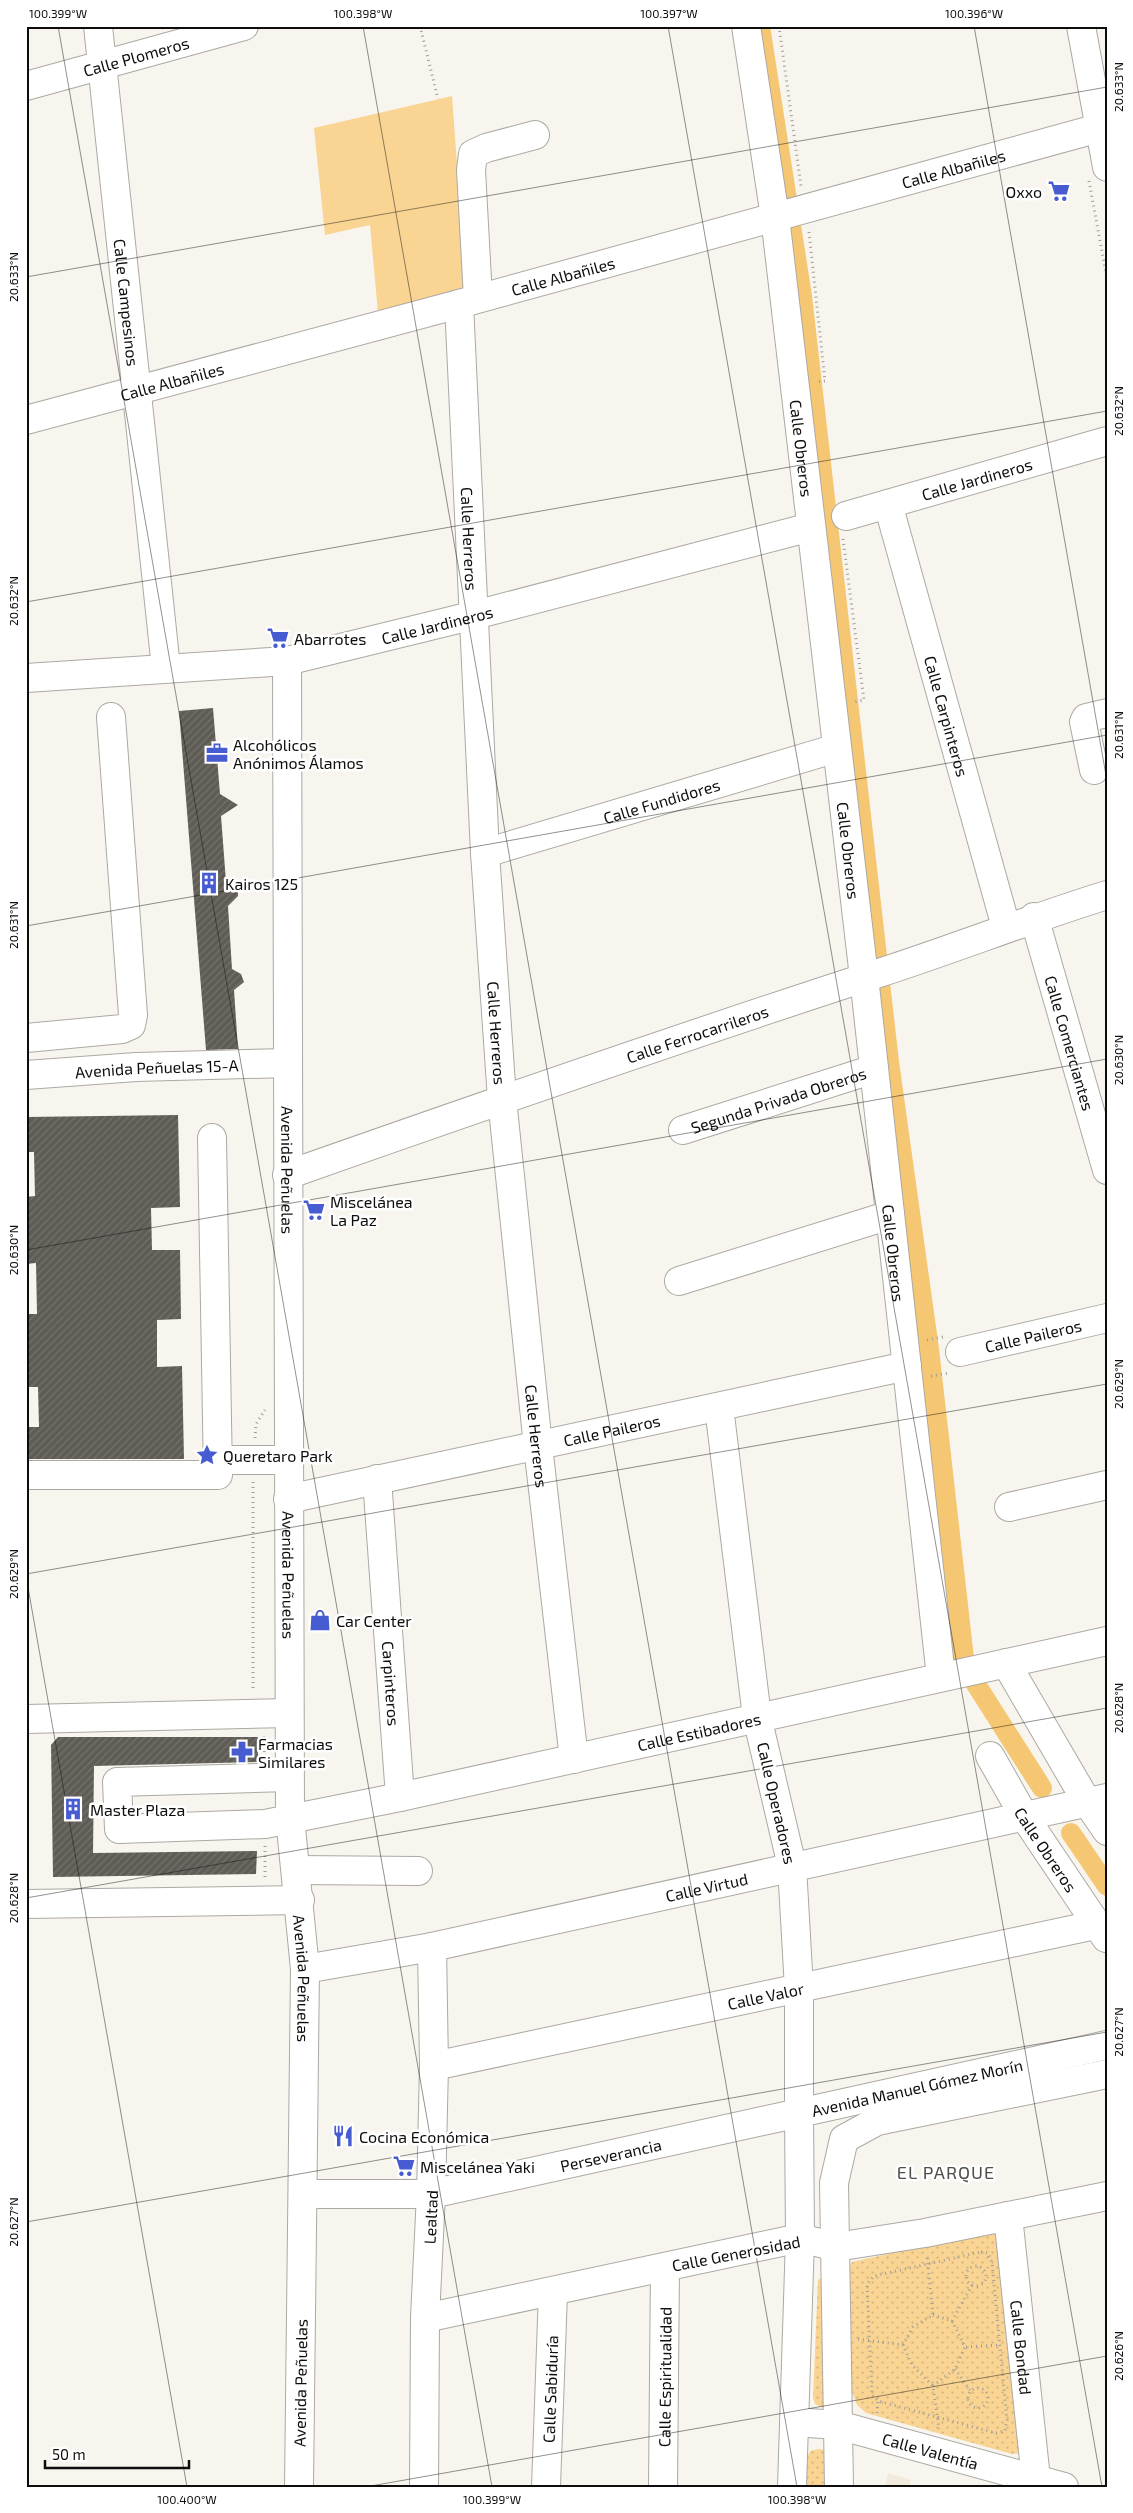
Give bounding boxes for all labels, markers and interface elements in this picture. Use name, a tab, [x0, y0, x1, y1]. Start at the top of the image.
text: 100.399°W	[29, 6, 87, 20]
text: 100.398°W	[334, 6, 392, 20]
text: 100.397°W	[640, 6, 698, 20]
text: 100.396°W	[945, 6, 1003, 20]
street label: Calle Plomeros	[81, 32, 191, 79]
text: 20.633°N	[1111, 62, 1125, 112]
street label: Calle Albañiles	[899, 145, 1007, 191]
supermarket icon: Oxxo	[1046, 178, 1072, 204]
place label: Oxxo	[1006, 182, 1042, 201]
street label: Calle Campesinos	[111, 238, 143, 367]
text: 20.633°N	[6, 252, 20, 302]
street label: Calle Albañiles	[509, 252, 617, 299]
street label: Calle Albañiles	[118, 358, 226, 404]
text: 20.632°N	[1111, 386, 1125, 436]
street label: Calle Obreros	[787, 399, 817, 498]
street label: Calle Jardineros	[919, 454, 1034, 503]
street label: Calle Herreros	[458, 487, 482, 591]
text: 20.632°N	[6, 576, 20, 626]
street label: Calle Jardineros	[379, 601, 495, 647]
supermarket icon: Abarrotes	[265, 625, 291, 651]
place label: Abarrotes	[294, 629, 366, 648]
street label: Calle Carpinteros	[921, 653, 973, 779]
text: 20.631°N	[1111, 711, 1125, 759]
place label: Alcohólicos Anónimos Álamos	[233, 735, 364, 772]
office icon: Alcohólicos Anónimos Álamos	[204, 740, 230, 766]
street label: Calle Fundidores	[601, 774, 722, 827]
street label: Calle Obreros	[834, 801, 864, 900]
building icon: Kairos 125	[196, 870, 222, 896]
place label: Kairos 125	[225, 874, 298, 893]
text: 20.631°N	[6, 901, 20, 949]
street label: Calle Comerciantes	[1042, 973, 1099, 1112]
street label: Calle Herreros	[484, 981, 510, 1085]
street label: Calle Ferrocarrileros	[624, 1001, 771, 1066]
text: 20.630°N	[1111, 1035, 1125, 1085]
street label: Avenida Peñuelas 15-A	[74, 1055, 239, 1081]
street label: Segunda Privada Obreros	[688, 1063, 868, 1136]
street label: Avenida Peñuelas	[279, 1106, 298, 1234]
place label: Miscelánea La Paz	[330, 1192, 413, 1229]
supermarket icon: Miscelánea La Paz	[301, 1197, 327, 1223]
street label: Calle Obreros	[880, 1203, 909, 1303]
text: 20.630°N	[6, 1225, 20, 1275]
street label: Calle Paileros	[983, 1315, 1083, 1355]
text: 20.629°N	[1111, 1359, 1125, 1409]
street label: Calle Herreros	[522, 1383, 552, 1489]
street label: Calle Paileros	[561, 1410, 662, 1449]
place icon: Queretaro Park	[194, 1442, 220, 1468]
place label: Queretaro Park	[223, 1446, 333, 1466]
street label: Avenida Peñuelas	[280, 1511, 299, 1639]
text: 20.629°N	[6, 1549, 20, 1599]
shop icon: Car Center	[307, 1607, 333, 1633]
place label: Car Center	[336, 1611, 412, 1630]
street label: Carpinteros	[379, 1640, 404, 1727]
text: 20.628°N	[1111, 1683, 1125, 1733]
street label: Calle Estibadores	[635, 1708, 762, 1754]
place label: Farmacias Similares	[258, 1734, 333, 1771]
pharmacy icon: Farmacias Similares	[229, 1739, 255, 1765]
street label: Calle Operadores	[754, 1740, 800, 1866]
building icon: Master Plaza	[60, 1796, 86, 1822]
place label: Master Plaza	[90, 1800, 185, 1819]
street label: Calle Obreros	[1011, 1804, 1081, 1895]
street label: Calle Virtud	[664, 1868, 749, 1905]
text: 20.628°N	[6, 1873, 20, 1923]
street label: Avenida Peñuelas	[290, 1914, 315, 2042]
street label: Calle Valor	[726, 1978, 806, 2013]
text: 20.627°N	[1111, 2007, 1125, 2057]
street label: Avenida Manuel Gómez Morín	[810, 2054, 1024, 2119]
restaurant icon: Cocina Económica	[330, 2123, 356, 2149]
place label: Cocina Económica	[359, 2127, 489, 2146]
street label: Perseverancia	[558, 2134, 663, 2175]
supermarket icon: Miscelánea Yaki	[391, 2153, 417, 2179]
place label: Miscelánea Yaki	[420, 2157, 535, 2176]
district label: EL PARQUE	[897, 2161, 995, 2183]
street label: Lealtad	[419, 2190, 441, 2245]
text: 20.627°N	[6, 2197, 20, 2247]
street label: Calle Generosidad	[670, 2231, 802, 2275]
street label: Calle Bondad	[1007, 2299, 1036, 2396]
street label: Calle Espiritualidad	[654, 2307, 674, 2447]
street label: Avenida Peñuelas	[289, 2319, 311, 2447]
text: 20.626°N	[1111, 2331, 1125, 2381]
street label: Calle Sabiduría	[538, 2335, 561, 2443]
street label: Calle Valentía	[880, 2428, 981, 2473]
scale bar	[45, 2438, 189, 2470]
text: 50 m	[52, 2445, 86, 2463]
text: 100.400°W	[157, 2492, 217, 2506]
text: 100.399°W	[463, 2492, 521, 2506]
text: 100.398°W	[768, 2492, 826, 2506]

